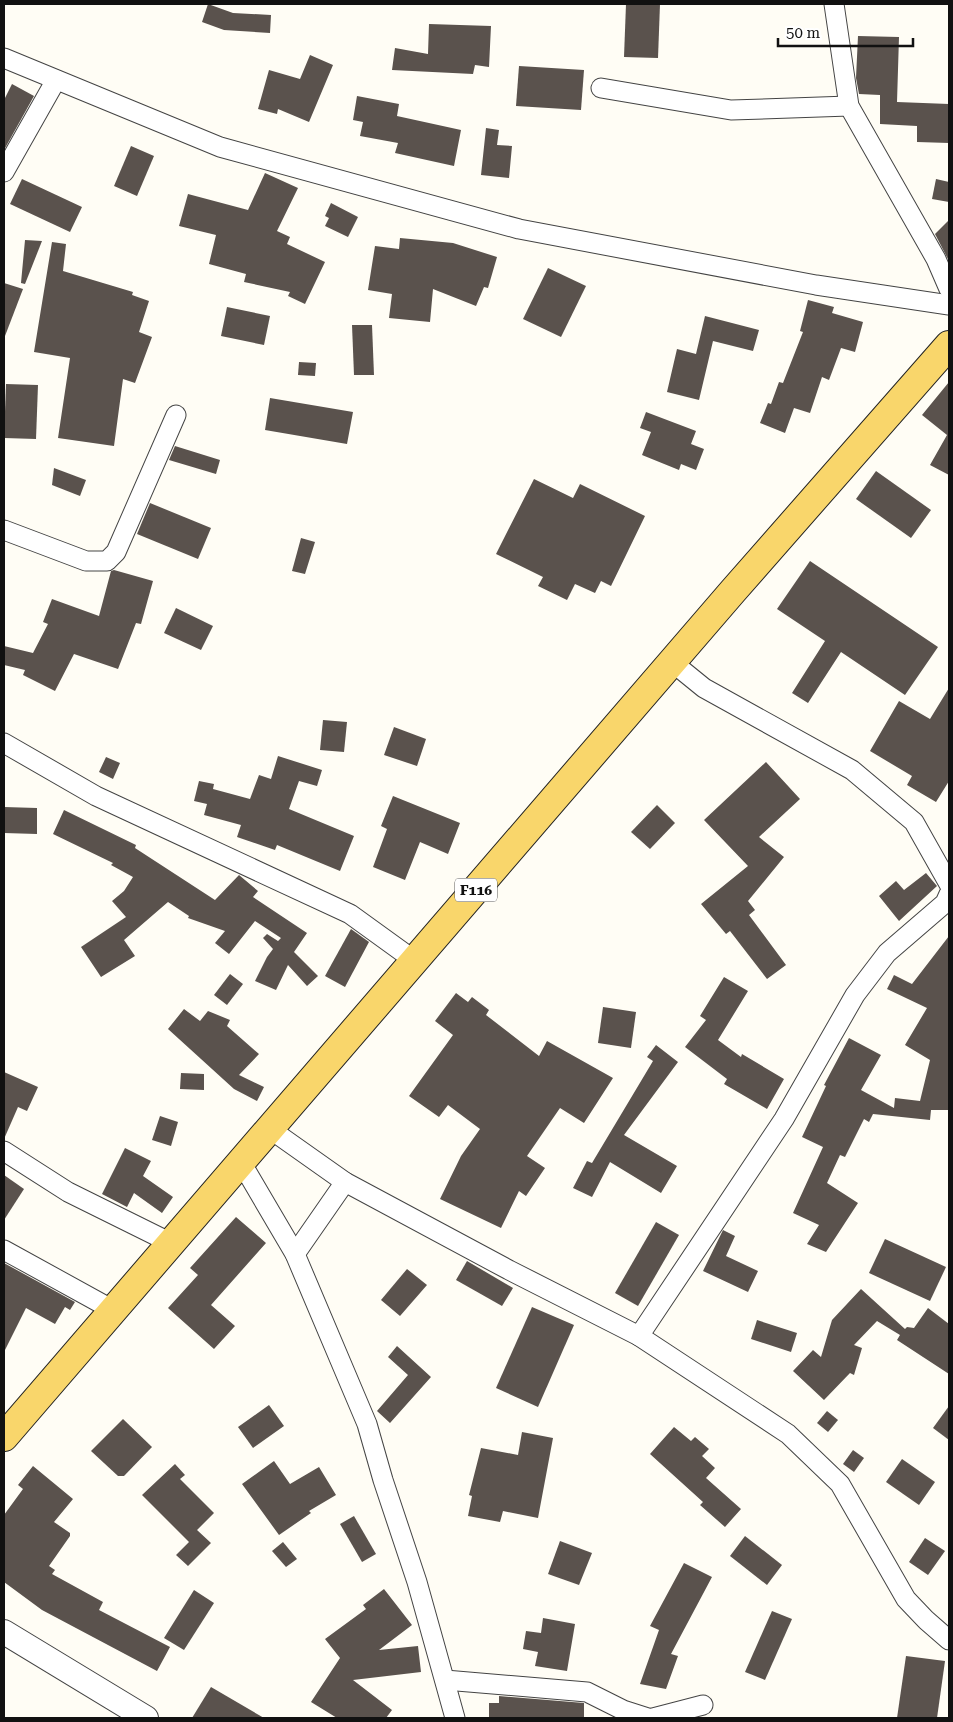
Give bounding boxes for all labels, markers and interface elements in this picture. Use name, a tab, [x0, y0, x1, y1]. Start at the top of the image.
scale bar	[778, 15, 913, 47]
text: 50 m	[786, 24, 821, 42]
road number: F116	[455, 878, 497, 902]

